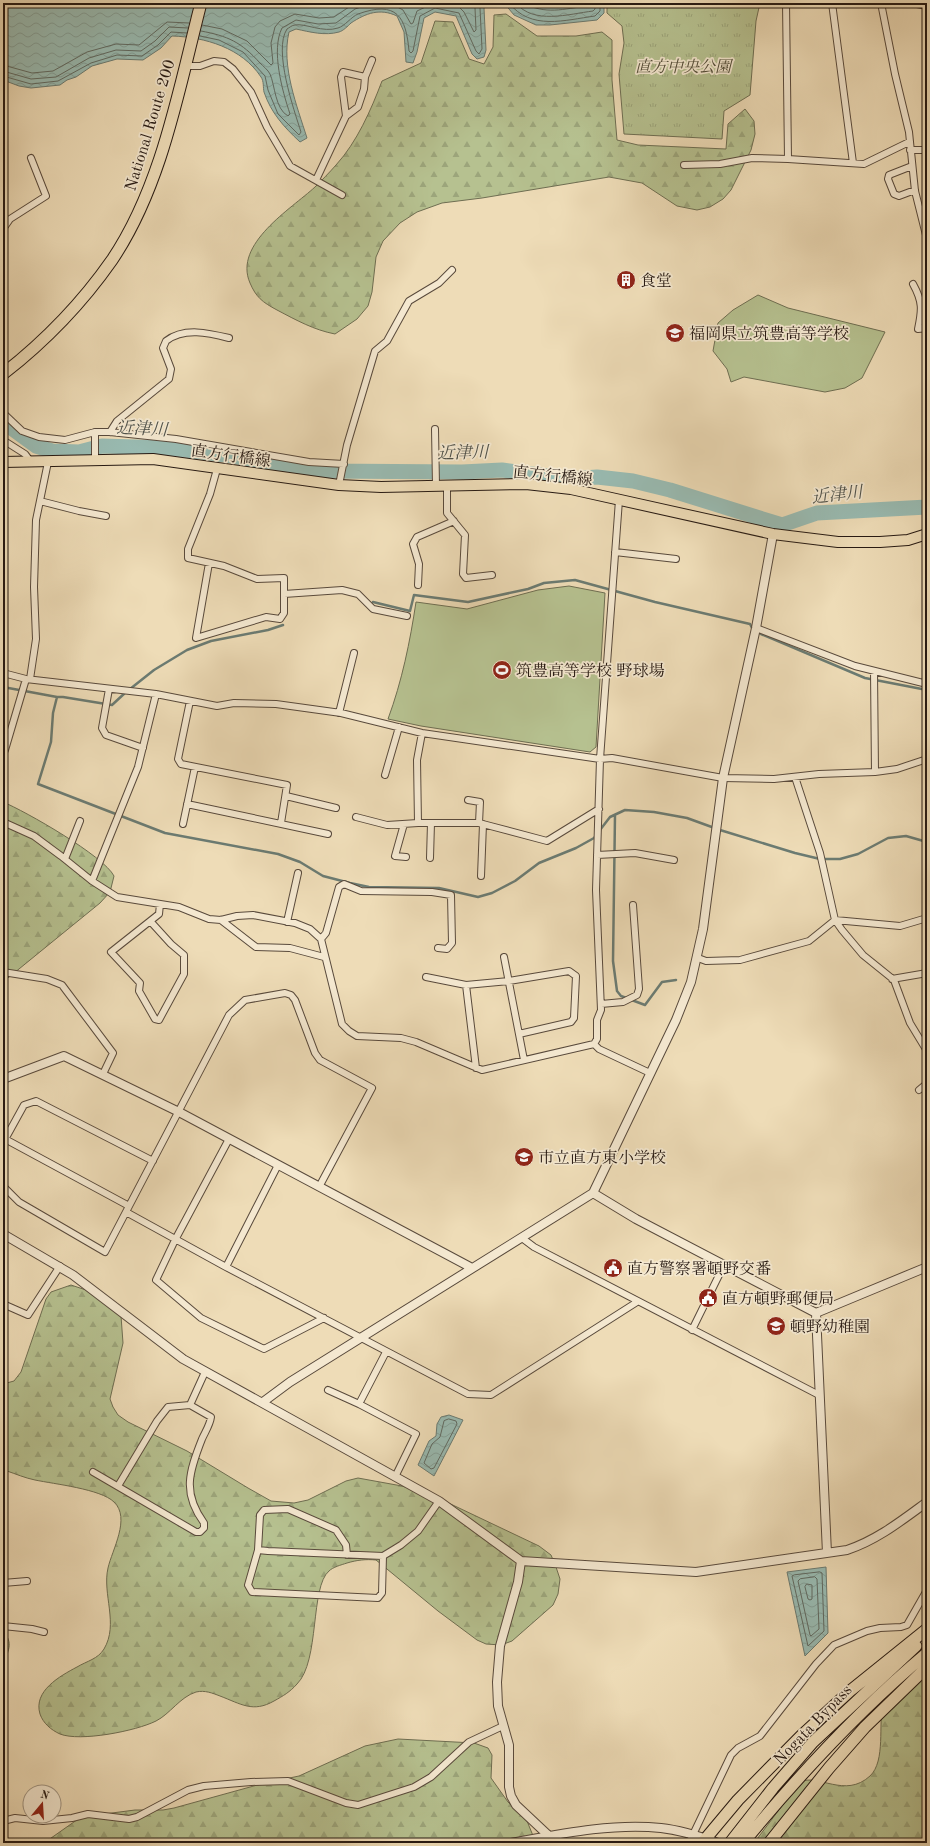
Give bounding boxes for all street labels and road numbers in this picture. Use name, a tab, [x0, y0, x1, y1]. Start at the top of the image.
street label: National Route 200	[123, 58, 179, 193]
street label: 直方行橋線	[190, 442, 272, 470]
street label: 直方行橋線	[512, 463, 594, 489]
street label: Nogata Bypass	[771, 1682, 855, 1768]

